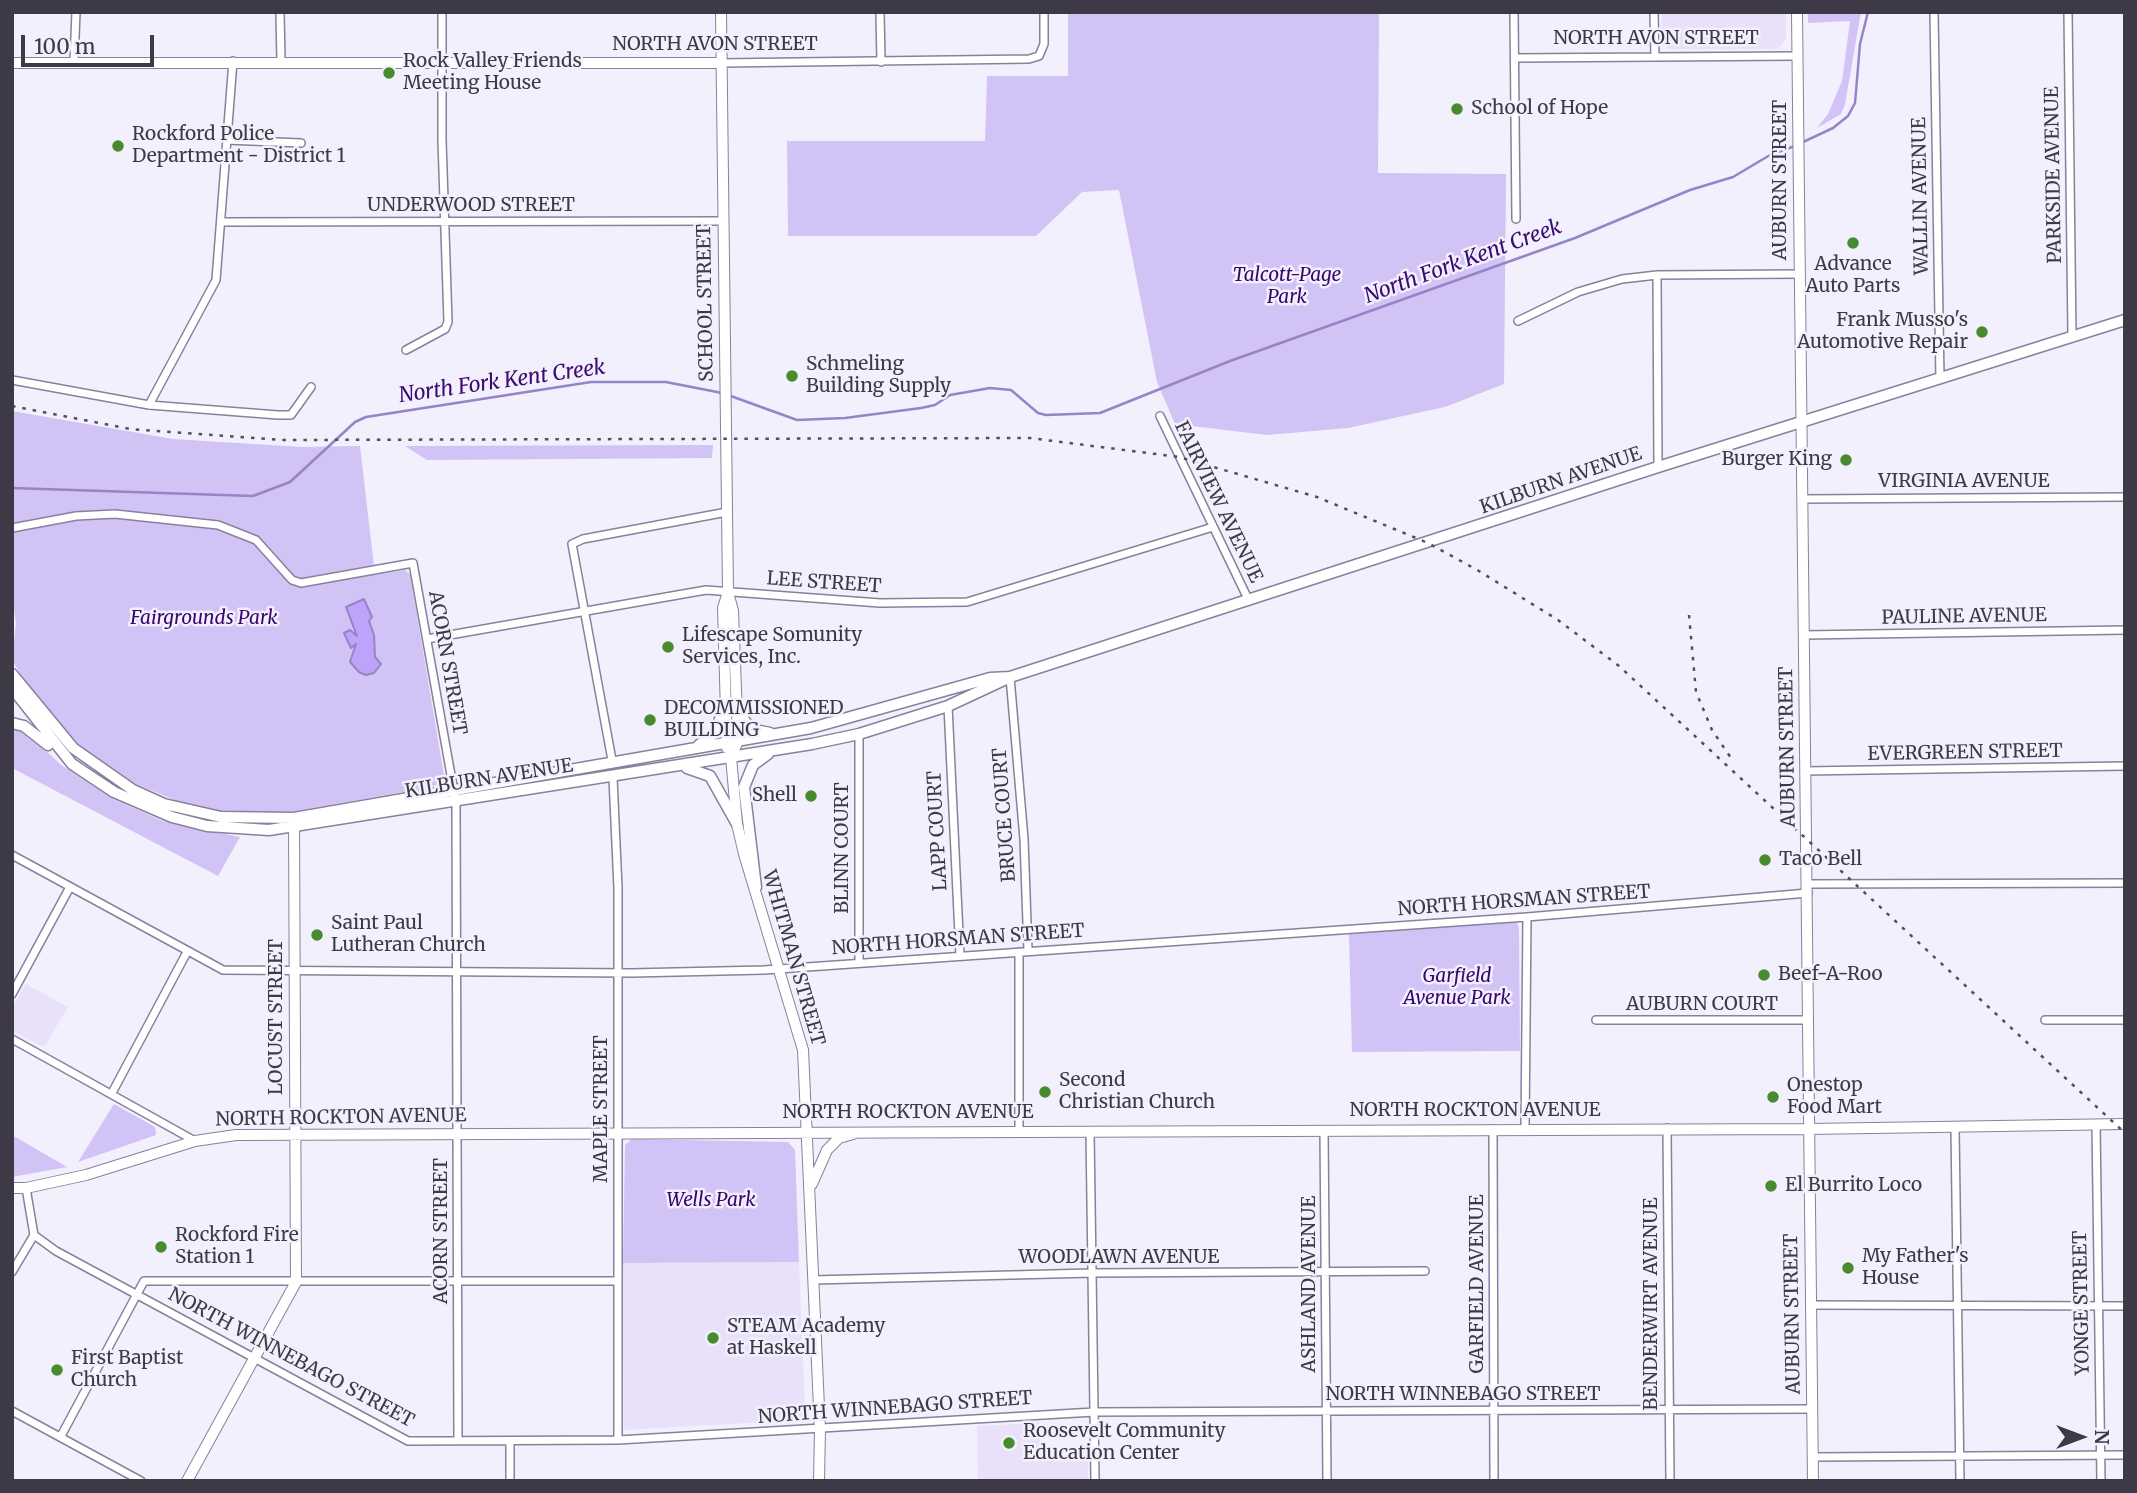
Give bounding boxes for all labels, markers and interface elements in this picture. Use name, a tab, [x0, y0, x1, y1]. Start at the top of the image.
scale bar	[24, 21, 158, 65]
street label: NORTH AVON STREET	[1553, 28, 1759, 50]
text: 100 m	[34, 33, 96, 60]
street label: NORTH AVON STREET	[612, 34, 818, 56]
place label: Rock Valley Friends Meeting House	[403, 51, 582, 95]
marker: Rock Valley Friends Meeting House	[381, 65, 397, 81]
street label: PARKSIDE AVENUE	[2041, 86, 2067, 264]
place label: School of Hope	[1471, 98, 1608, 120]
street label: AUBURN STREET	[1770, 100, 1792, 260]
marker: School of Hope	[1449, 101, 1465, 117]
street label: WALLIN AVENUE	[1908, 117, 1934, 275]
place label: Rockford Police Department - District 1	[132, 124, 345, 168]
marker: Rockford Police Department - District 1	[110, 138, 126, 154]
street label: UNDERWOOD STREET	[367, 195, 575, 217]
water label: North Fork Kent Creek	[1361, 215, 1565, 309]
street label: SCHOOL STREET	[693, 224, 719, 382]
marker: Advance Auto Parts	[1845, 235, 1861, 251]
place label: Advance Auto Parts	[1806, 254, 1900, 298]
park label: Talcott-Page Park	[1233, 265, 1341, 309]
place label: Frank Musso's Automotive Repair	[1797, 310, 1968, 354]
marker: Frank Musso's Automotive Repair	[1974, 324, 1990, 340]
place label: Schmeling Building Supply	[806, 354, 951, 398]
water label: North Fork Kent Creek	[397, 355, 607, 409]
marker: Schmeling Building Supply	[784, 368, 800, 384]
street label: FAIRVIEW AVENUE	[1169, 418, 1267, 586]
street label: KILBURN AVENUE	[1477, 443, 1645, 519]
place label: Burger King	[1721, 449, 1832, 471]
marker: Burger King	[1838, 452, 1854, 468]
street label: VIRGINIA AVENUE	[1878, 471, 2050, 493]
street label: LEE STREET	[766, 568, 882, 598]
street label: ACORN STREET	[423, 589, 471, 737]
street label: PAULINE AVENUE	[1881, 604, 2047, 630]
park label: Fairgrounds Park	[130, 608, 278, 630]
place label: Lifescape Somunity Services, Inc.	[682, 625, 862, 669]
marker: Lifescape Somunity Services, Inc.	[660, 639, 676, 655]
street label: AUBURN STREET	[1775, 667, 1801, 827]
place label: DECOMMISSIONED BUILDING	[664, 698, 844, 742]
marker: DECOMMISSIONED BUILDING	[642, 712, 658, 728]
street label: EVERGREEN STREET	[1867, 740, 2063, 766]
street label: BRUCE COURT	[989, 747, 1021, 883]
street label: KILBURN AVENUE	[403, 754, 575, 804]
street label: LAPP COURT	[923, 770, 953, 892]
street label: BLINN COURT	[832, 782, 854, 914]
place label: Shell	[752, 785, 797, 807]
marker: Shell	[803, 788, 819, 804]
place label: Taco Bell	[1779, 849, 1862, 871]
marker: Taco Bell	[1757, 852, 1773, 868]
street label: WHITMAN STREET	[757, 868, 829, 1048]
street label: NORTH HORSMAN STREET	[1397, 881, 1651, 921]
place label: Saint Paul Lutheran Church	[331, 913, 486, 957]
street label: NORTH HORSMAN STREET	[831, 920, 1085, 960]
marker: Saint Paul Lutheran Church	[309, 927, 325, 943]
street label: LOCUST STREET	[266, 939, 288, 1095]
place label: Beef-A-Roo	[1778, 964, 1883, 986]
park label: Garfield Avenue Park	[1403, 966, 1511, 1010]
marker: Beef-A-Roo	[1756, 967, 1772, 983]
street label: AUBURN COURT	[1626, 994, 1778, 1016]
street label: MAPLE STREET	[591, 1035, 613, 1183]
place label: Second Christian Church	[1059, 1070, 1215, 1114]
place label: Onestop Food Mart	[1787, 1075, 1882, 1119]
marker: Second Christian Church	[1037, 1084, 1053, 1100]
marker: Onestop Food Mart	[1765, 1089, 1781, 1105]
street label: NORTH ROCKTON AVENUE	[1349, 1100, 1601, 1122]
street label: NORTH ROCKTON AVENUE	[782, 1102, 1034, 1124]
street label: NORTH ROCKTON AVENUE	[215, 1104, 467, 1132]
street label: ACORN STREET	[431, 1158, 453, 1304]
place label: El Burrito Loco	[1785, 1175, 1922, 1197]
marker: El Burrito Loco	[1763, 1178, 1779, 1194]
park label: Wells Park	[666, 1190, 756, 1212]
street label: GARFIELD AVENUE	[1467, 1194, 1489, 1374]
street label: ASHLAND AVENUE	[1299, 1196, 1321, 1372]
street label: BENDERWIRT AVENUE	[1641, 1198, 1663, 1410]
place label: Rockford Fire Station 1	[175, 1225, 299, 1269]
street label: YONGE STREET	[2069, 1230, 2095, 1376]
street label: AUBURN STREET	[1780, 1234, 1806, 1394]
marker: Rockford Fire Station 1	[153, 1239, 169, 1255]
place label: My Father's House	[1862, 1246, 1969, 1290]
street label: WOODLAWN AVENUE	[1019, 1247, 1219, 1269]
marker: My Father's House	[1840, 1260, 1856, 1276]
street label: NORTH WINNEBAGO STREET	[164, 1283, 418, 1433]
place label: STEAM Academy at Haskell	[727, 1316, 885, 1360]
marker: STEAM Academy at Haskell	[705, 1330, 721, 1346]
place label: First Baptist Church	[71, 1348, 183, 1392]
marker: First Baptist Church	[49, 1362, 65, 1378]
street label: NORTH WINNEBAGO STREET	[1325, 1384, 1601, 1406]
street label: NORTH WINNEBAGO STREET	[757, 1387, 1033, 1429]
north arrow	[2046, 1402, 2116, 1472]
place label: Roosevelt Community Education Center	[1023, 1421, 1226, 1465]
text: N	[2090, 1429, 2114, 1445]
marker: Roosevelt Community Education Center	[1001, 1435, 1017, 1451]

